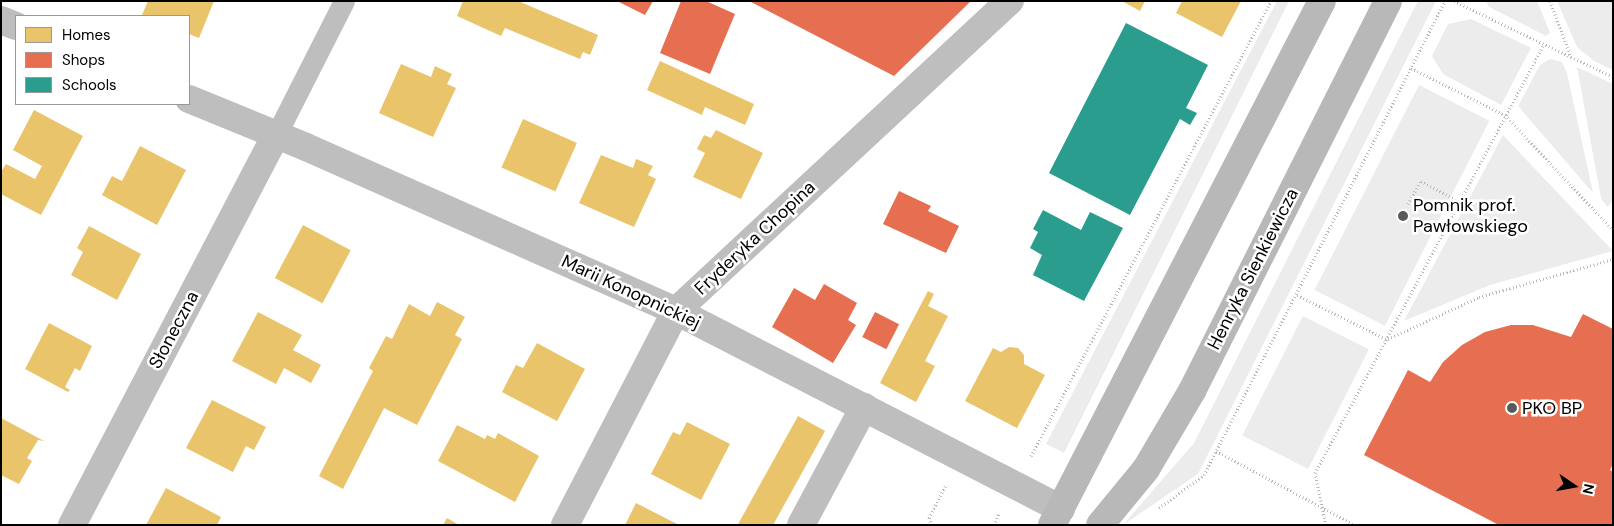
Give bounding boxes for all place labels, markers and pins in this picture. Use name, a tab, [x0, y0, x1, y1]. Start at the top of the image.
place label: Pomnik prof. Pawłowskiego	[1413, 195, 1528, 238]
marker: Pomnik prof. Pawłowskiego	[1397, 210, 1409, 222]
place label: PKO BP	[1522, 397, 1582, 419]
marker: PKO BP	[1506, 402, 1518, 414]

